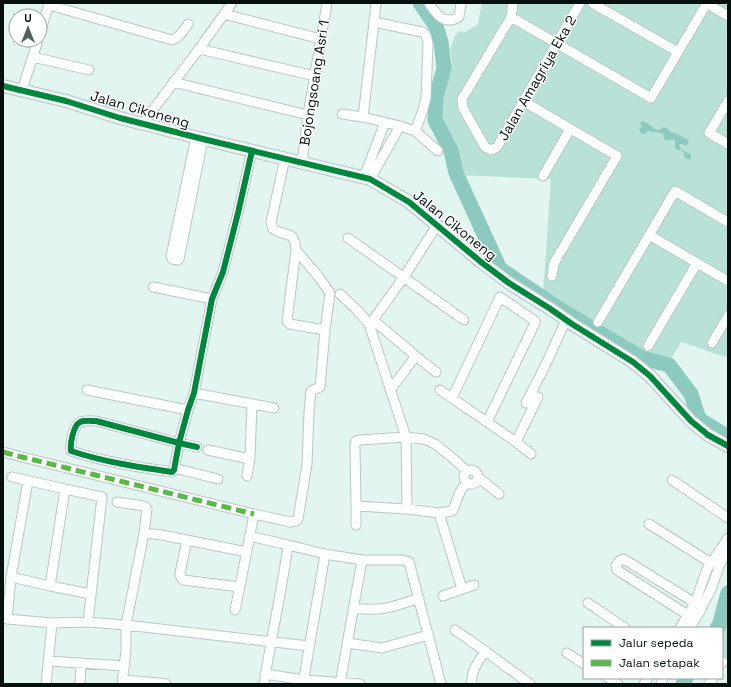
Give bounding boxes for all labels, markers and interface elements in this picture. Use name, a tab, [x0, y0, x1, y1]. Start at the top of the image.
north arrow	[8, 8, 48, 48]
text: U	[24, 11, 32, 25]
street label: Jalan Amagriya Eka 2	[494, 12, 580, 144]
street label: Bojongsoang Asri 1	[295, 19, 333, 147]
street label: Jalan Cikoneng	[88, 86, 192, 132]
street label: Jalan Cikoneng	[410, 186, 500, 264]
legend	[583, 627, 723, 679]
text: Jalur sepeda	[619, 635, 694, 651]
text: Jalan setapak	[619, 655, 700, 671]

